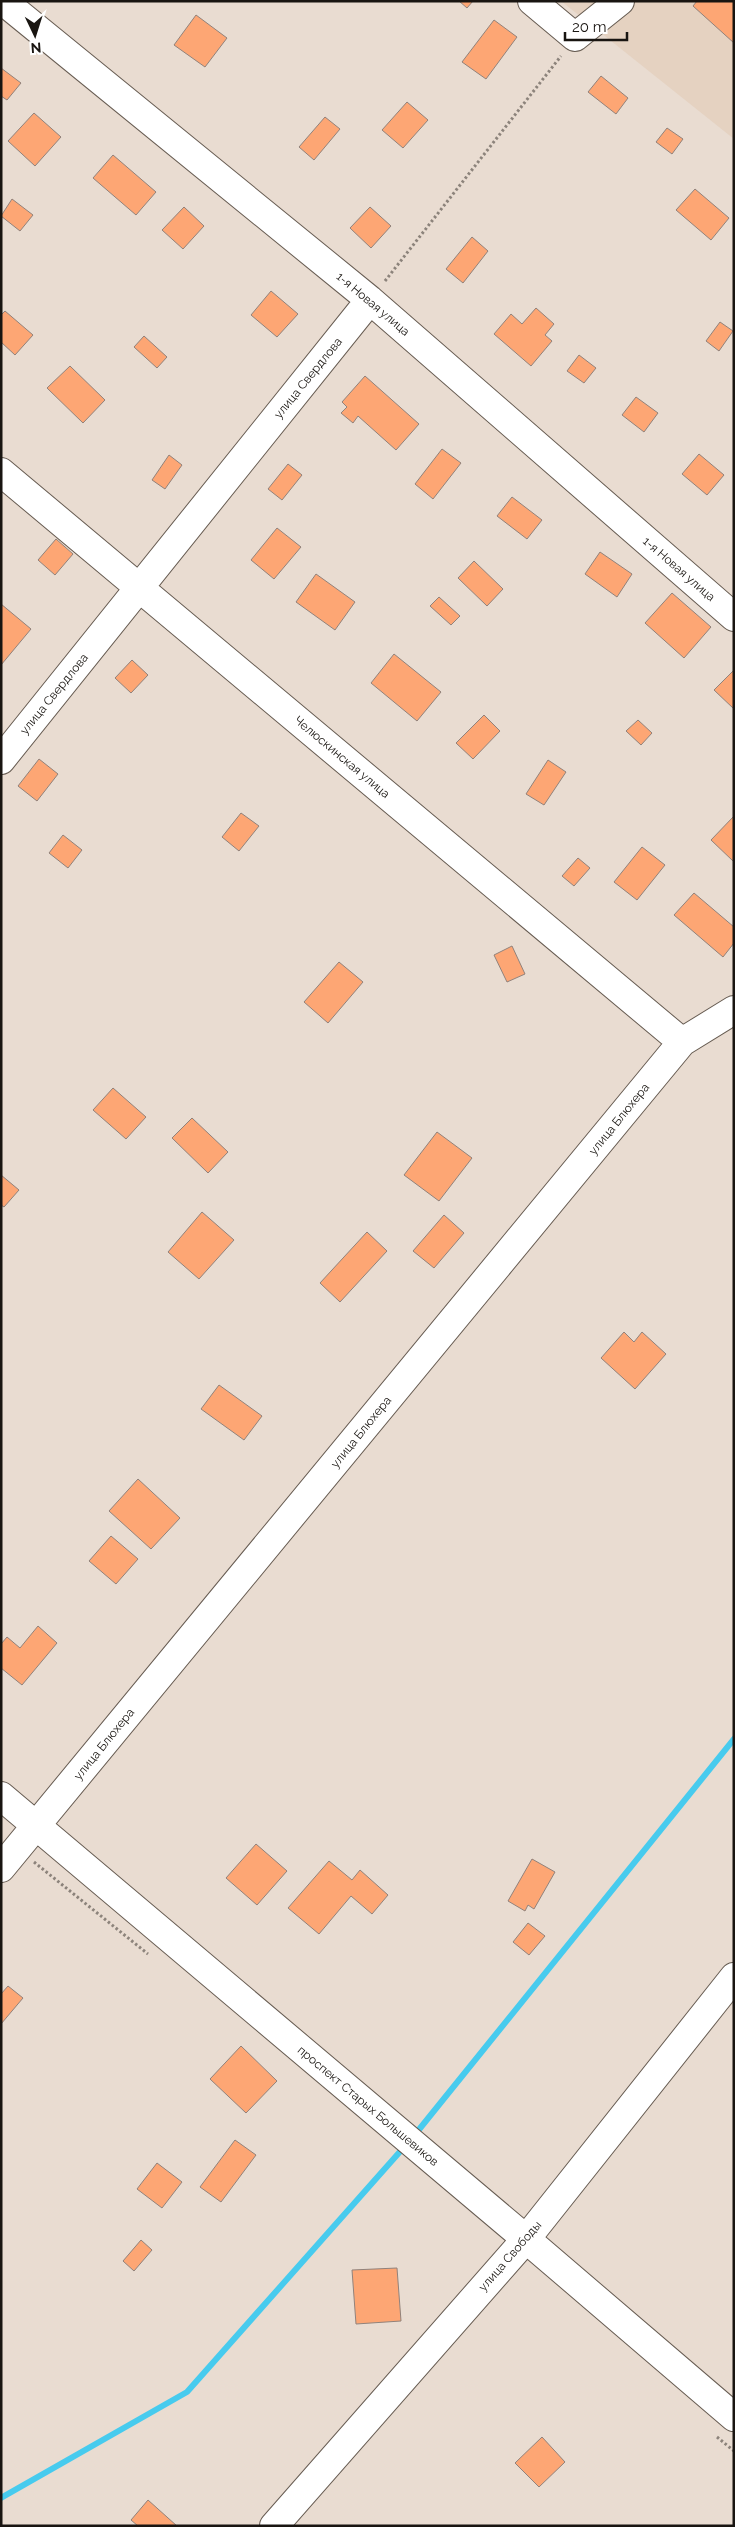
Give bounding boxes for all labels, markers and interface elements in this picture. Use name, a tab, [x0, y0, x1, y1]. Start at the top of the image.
north arrow	[10, 10, 60, 60]
scale bar	[565, 10, 628, 42]
text: 20 m	[572, 18, 607, 36]
text: N	[30, 40, 42, 56]
street label: 1-я Новая улица	[334, 269, 412, 339]
street label: улица Свердлова	[271, 335, 345, 421]
street label: 1-я Новая улица	[640, 534, 718, 604]
street label: улица Свердлова	[17, 651, 91, 737]
street label: Челюскинская улица	[291, 713, 393, 801]
street label: улица Блюхера	[586, 1080, 652, 1158]
street label: улица Блюхера	[328, 1393, 394, 1471]
street label: улица Блюхера	[71, 1705, 137, 1783]
street label: проспект Старых Большевиков	[295, 2043, 441, 2169]
street label: улица Свободы	[476, 2218, 544, 2294]

